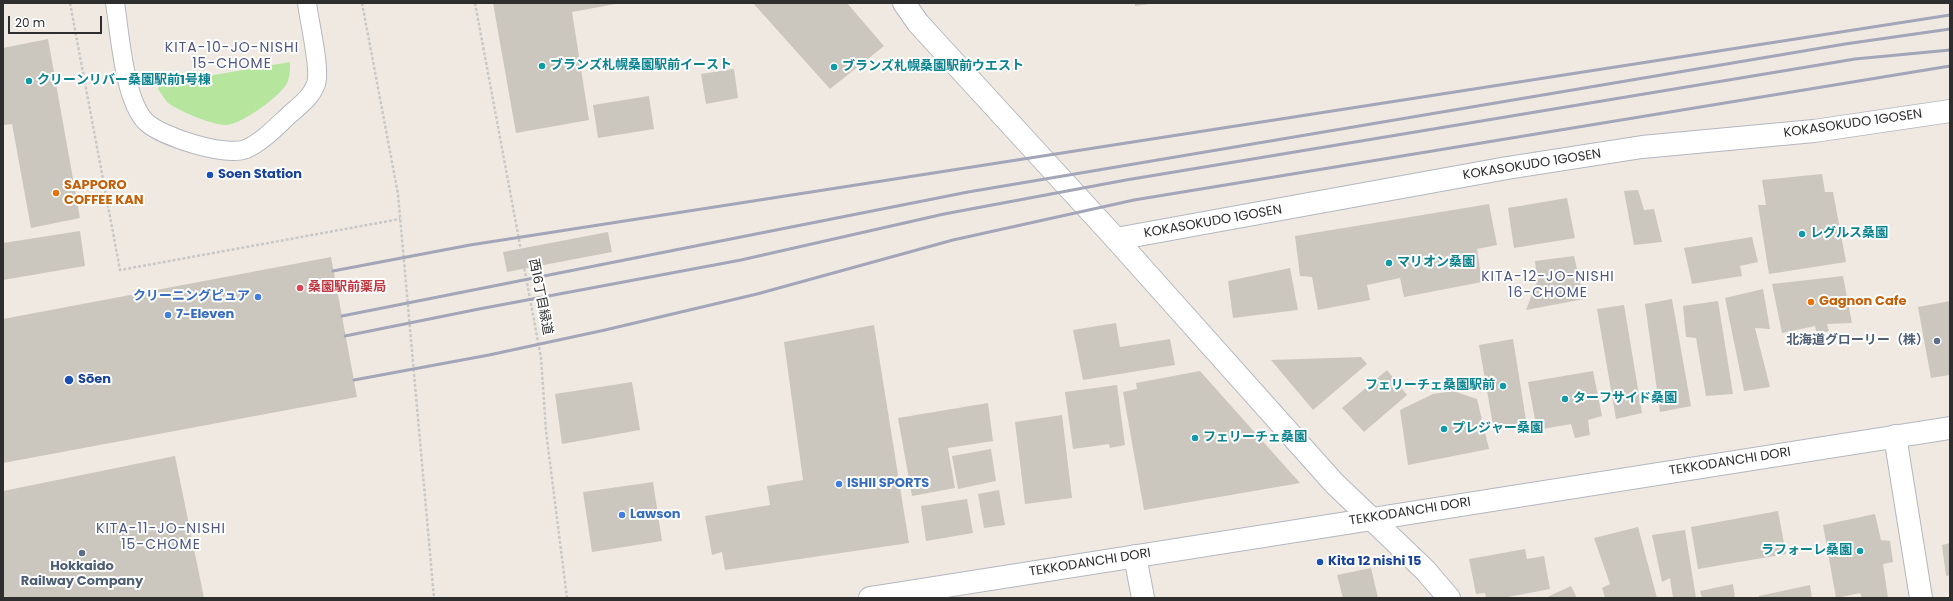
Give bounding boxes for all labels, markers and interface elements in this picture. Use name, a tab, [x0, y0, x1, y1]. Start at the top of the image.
scale bar	[10, 8, 104, 34]
text: 20 m	[15, 14, 45, 31]
district label: KITA-10-JO-NISHI 15-CHOME	[165, 40, 299, 72]
place label: ブランズ札幌桑園駅前イースト	[550, 58, 732, 74]
place label: ブランズ札幌桑園駅前ウエスト	[842, 59, 1024, 75]
marker: ブランズ札幌桑園駅前イースト	[537, 61, 547, 71]
marker: ブランズ札幌桑園駅前ウエスト	[829, 62, 839, 72]
place label: クリーンリバー桑園駅前1号棟	[37, 73, 211, 89]
marker: クリーンリバー桑園駅前1号棟	[24, 76, 34, 86]
street label: KOKASOKUDO 1GOSEN	[1783, 107, 1923, 141]
street label: KOKASOKUDO 1GOSEN	[1462, 146, 1602, 184]
place label: Soen Station	[218, 167, 302, 183]
marker: Soen Station	[205, 170, 215, 180]
place label: SAPPORO COFFEE KAN	[64, 178, 144, 209]
marker: SAPPORO COFFEE KAN	[51, 188, 61, 198]
street label: KOKASOKUDO 1GOSEN	[1143, 202, 1283, 242]
place label: レグルス桑園	[1810, 226, 1888, 242]
marker: レグルス桑園	[1797, 229, 1807, 239]
place label: マリオン桑園	[1397, 255, 1475, 271]
street label: 西16丁目緑道	[525, 258, 555, 336]
marker: マリオン桑園	[1384, 258, 1394, 268]
district label: KITA-12-JO-NISHI 16-CHOME	[1481, 269, 1615, 302]
place label: 桑園駅前薬局	[308, 280, 386, 296]
marker: 桑園駅前薬局	[295, 283, 305, 293]
place label: クリーニングピュア	[133, 289, 250, 305]
marker: クリーニングピュア	[253, 292, 263, 302]
place label: Gagnon Cafe	[1819, 294, 1907, 310]
marker: Gagnon Cafe	[1806, 297, 1816, 307]
place label: 7-Eleven	[176, 307, 234, 323]
marker: 7-Eleven	[163, 310, 173, 320]
place label: 北海道グローリー（株）	[1786, 333, 1929, 349]
marker: 北海道グローリー（株）	[1932, 336, 1942, 346]
place label: Sōen	[78, 372, 111, 388]
marker: Sōen	[63, 374, 75, 386]
place label: フェリーチェ桑園駅前	[1365, 378, 1495, 394]
marker: フェリーチェ桑園駅前	[1498, 381, 1508, 391]
place label: ターフサイド桑園	[1573, 391, 1677, 407]
marker: ターフサイド桑園	[1560, 394, 1570, 404]
place label: プレジャー桑園	[1452, 421, 1543, 437]
marker: プレジャー桑園	[1439, 424, 1449, 434]
place label: フェリーチェ桑園	[1203, 430, 1307, 446]
marker: フェリーチェ桑園	[1190, 433, 1200, 443]
street label: TEKKODANCHI DORI	[1668, 445, 1792, 479]
place label: ISHII SPORTS	[847, 476, 929, 492]
marker: ISHII SPORTS	[834, 479, 844, 489]
street label: TEKKODANCHI DORI	[1348, 495, 1472, 529]
place label: Lawson	[630, 507, 681, 523]
marker: Lawson	[617, 510, 627, 520]
district label: KITA-11-JO-NISHI 15-CHOME	[96, 521, 226, 554]
place label: ラフォーレ桑園	[1761, 543, 1852, 559]
street label: TEKKODANCHI DORI	[1028, 546, 1152, 580]
marker: ラフォーレ桑園	[1855, 546, 1865, 556]
marker: Hokkaido Railway Company	[77, 548, 87, 558]
place label: Kita 12 nishi 15	[1328, 554, 1421, 570]
marker: Kita 12 nishi 15	[1315, 557, 1325, 567]
place label: Hokkaido Railway Company	[21, 559, 143, 590]

